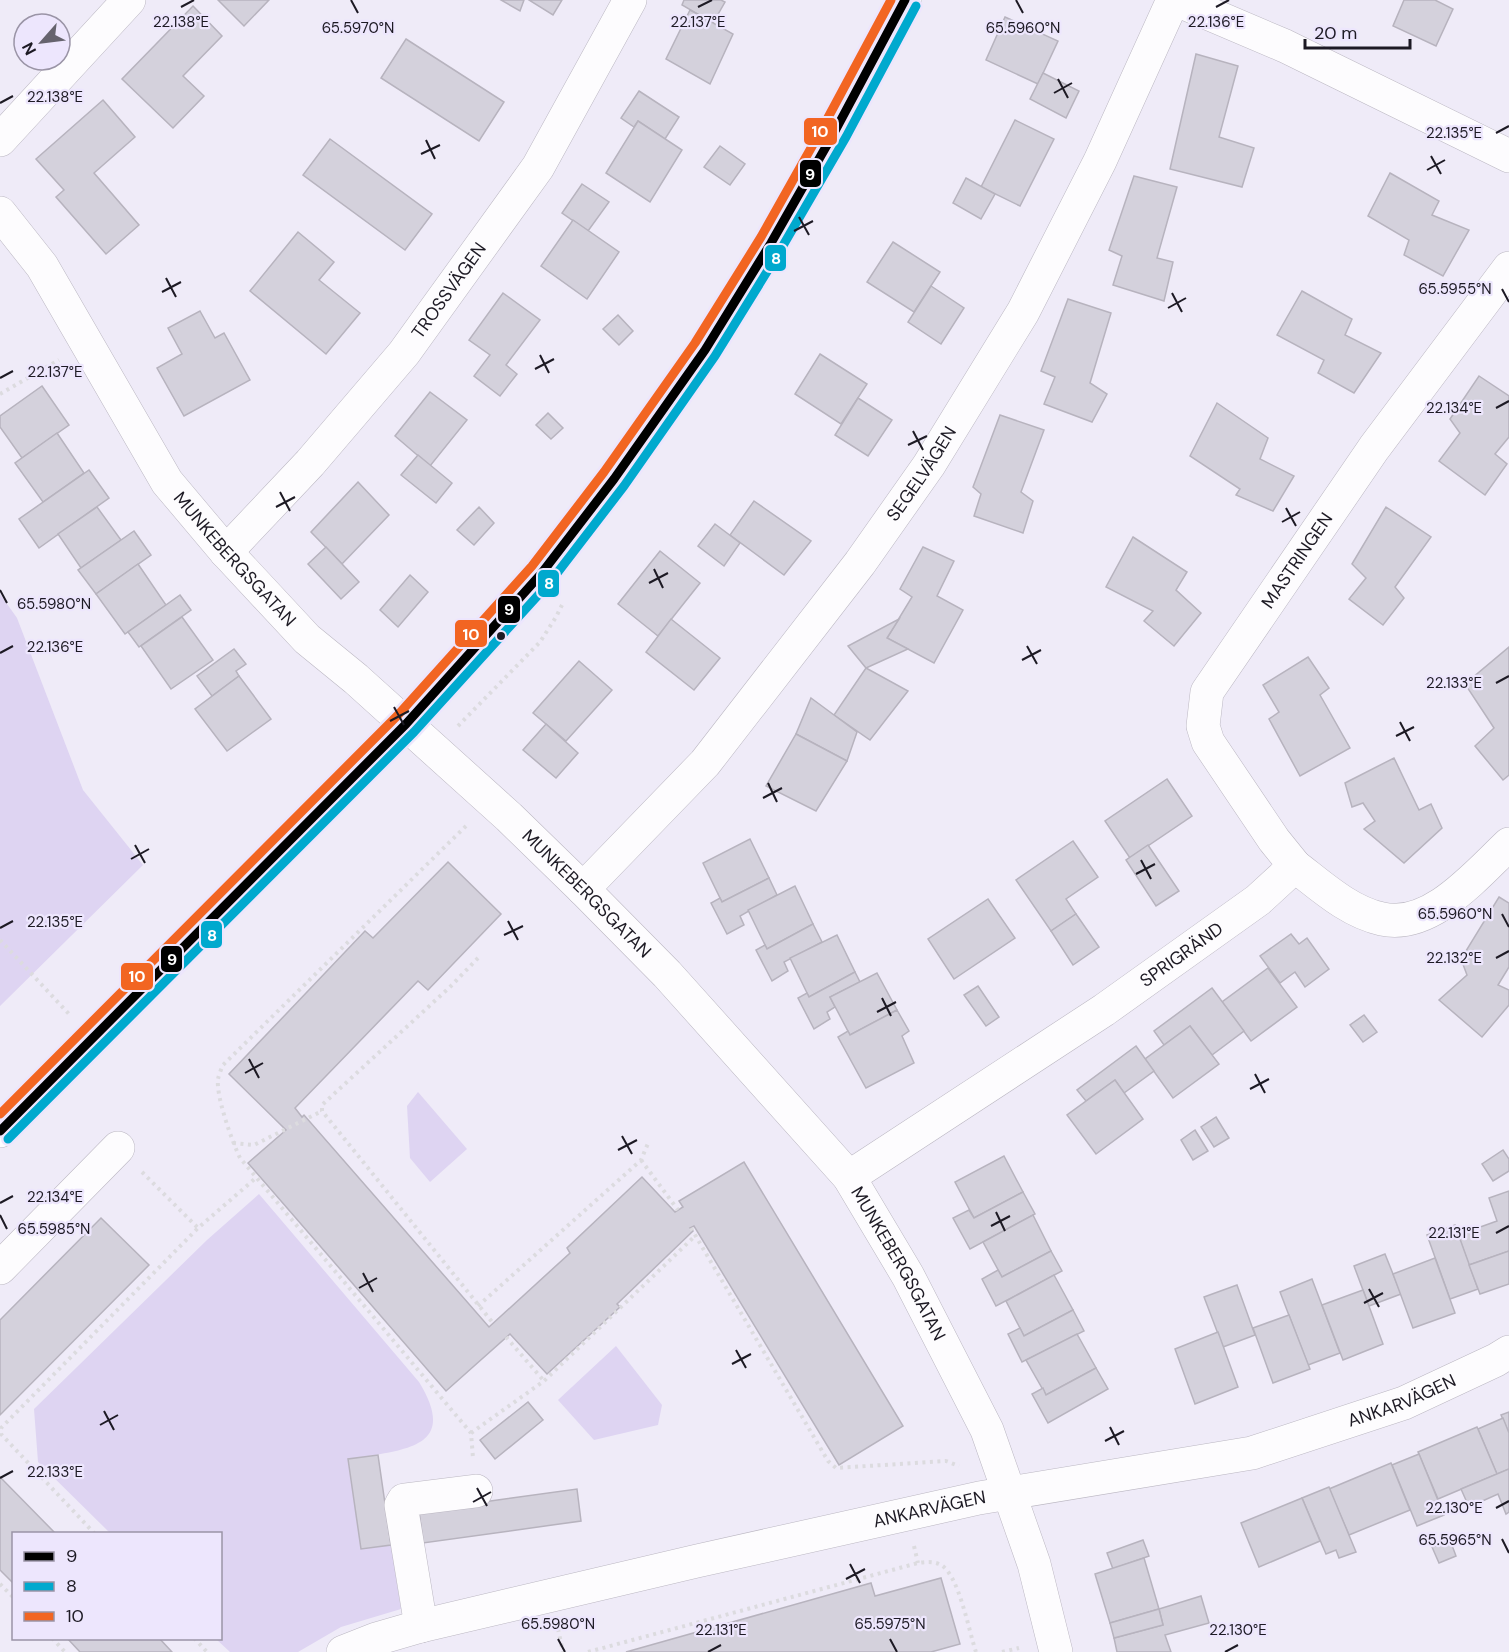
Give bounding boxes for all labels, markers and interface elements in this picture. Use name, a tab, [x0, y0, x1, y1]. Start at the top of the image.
north arrow	[12, 12, 72, 72]
text: 22.138°E	[153, 12, 209, 32]
text: 22.137°E	[671, 12, 725, 32]
text: 22.136°E	[1188, 12, 1244, 32]
scale bar	[1305, 12, 1410, 50]
text: 65.5970°N	[322, 18, 394, 38]
text: 65.5960°N	[986, 18, 1060, 38]
text: 20 m	[1314, 21, 1357, 45]
text: N	[17, 39, 41, 59]
text: 22.138°E	[27, 87, 83, 107]
line badge: 10	[803, 117, 838, 146]
text: 10	[811, 121, 829, 142]
text: 22.135°E	[1426, 123, 1482, 143]
line badge: 9	[799, 159, 822, 188]
text: 9	[805, 164, 815, 185]
street label: TROSSVÄGEN	[406, 238, 492, 343]
line badge: 8	[764, 244, 787, 272]
text: 8	[771, 248, 781, 269]
text: 65.5955°N	[1418, 279, 1492, 299]
text: 22.137°E	[28, 362, 82, 382]
text: 22.134°E	[1426, 398, 1482, 418]
street label: SEGELVÄGEN	[881, 422, 962, 526]
street label: MUNKEBERGSGATAN	[168, 487, 301, 632]
street label: MASTRINGEN	[1256, 508, 1338, 613]
line badge: 8	[537, 569, 560, 598]
text: 8	[544, 573, 554, 594]
text: 65.5980°N	[17, 594, 91, 614]
line badge: 9	[497, 595, 521, 624]
text: 9	[504, 599, 514, 620]
line badge: 10	[454, 619, 488, 648]
text: 10	[462, 624, 480, 645]
unlabelled marker	[495, 630, 507, 642]
text: 22.136°E	[27, 637, 83, 657]
text: 22.133°E	[1426, 673, 1482, 693]
street label: MUNKEBERGSGATAN	[517, 824, 657, 963]
text: 65.5960°N	[1418, 904, 1492, 924]
text: 22.135°E	[27, 912, 83, 932]
street label: SPRIGRÄND	[1135, 917, 1228, 993]
line badge: 8	[200, 920, 223, 949]
text: 8	[207, 925, 217, 946]
line badge: 9	[160, 945, 183, 973]
text: 22.132°E	[1426, 948, 1482, 968]
text: 9	[167, 949, 177, 970]
line badge: 10	[120, 962, 154, 991]
text: 10	[128, 966, 146, 987]
street label: MUNKEBERGSGATAN	[845, 1182, 951, 1345]
text: 22.134°E	[27, 1187, 83, 1207]
text: 65.5985°N	[18, 1219, 90, 1239]
text: 22.131°E	[1428, 1223, 1480, 1243]
street label: ANKARVÄGEN	[1344, 1368, 1460, 1433]
text: 22.133°E	[27, 1462, 83, 1482]
street label: ANKARVÄGEN	[871, 1485, 987, 1533]
text: 22.130°E	[1425, 1498, 1483, 1518]
text: 65.5965°N	[1418, 1530, 1492, 1550]
legend	[12, 1532, 222, 1640]
text: 9	[66, 1544, 77, 1568]
text: 8	[66, 1574, 77, 1598]
text: 10	[66, 1604, 84, 1628]
text: 65.5980°N	[521, 1614, 595, 1634]
text: 65.5975°N	[854, 1614, 926, 1634]
text: 22.131°E	[695, 1620, 747, 1640]
text: 22.130°E	[1209, 1620, 1267, 1640]

